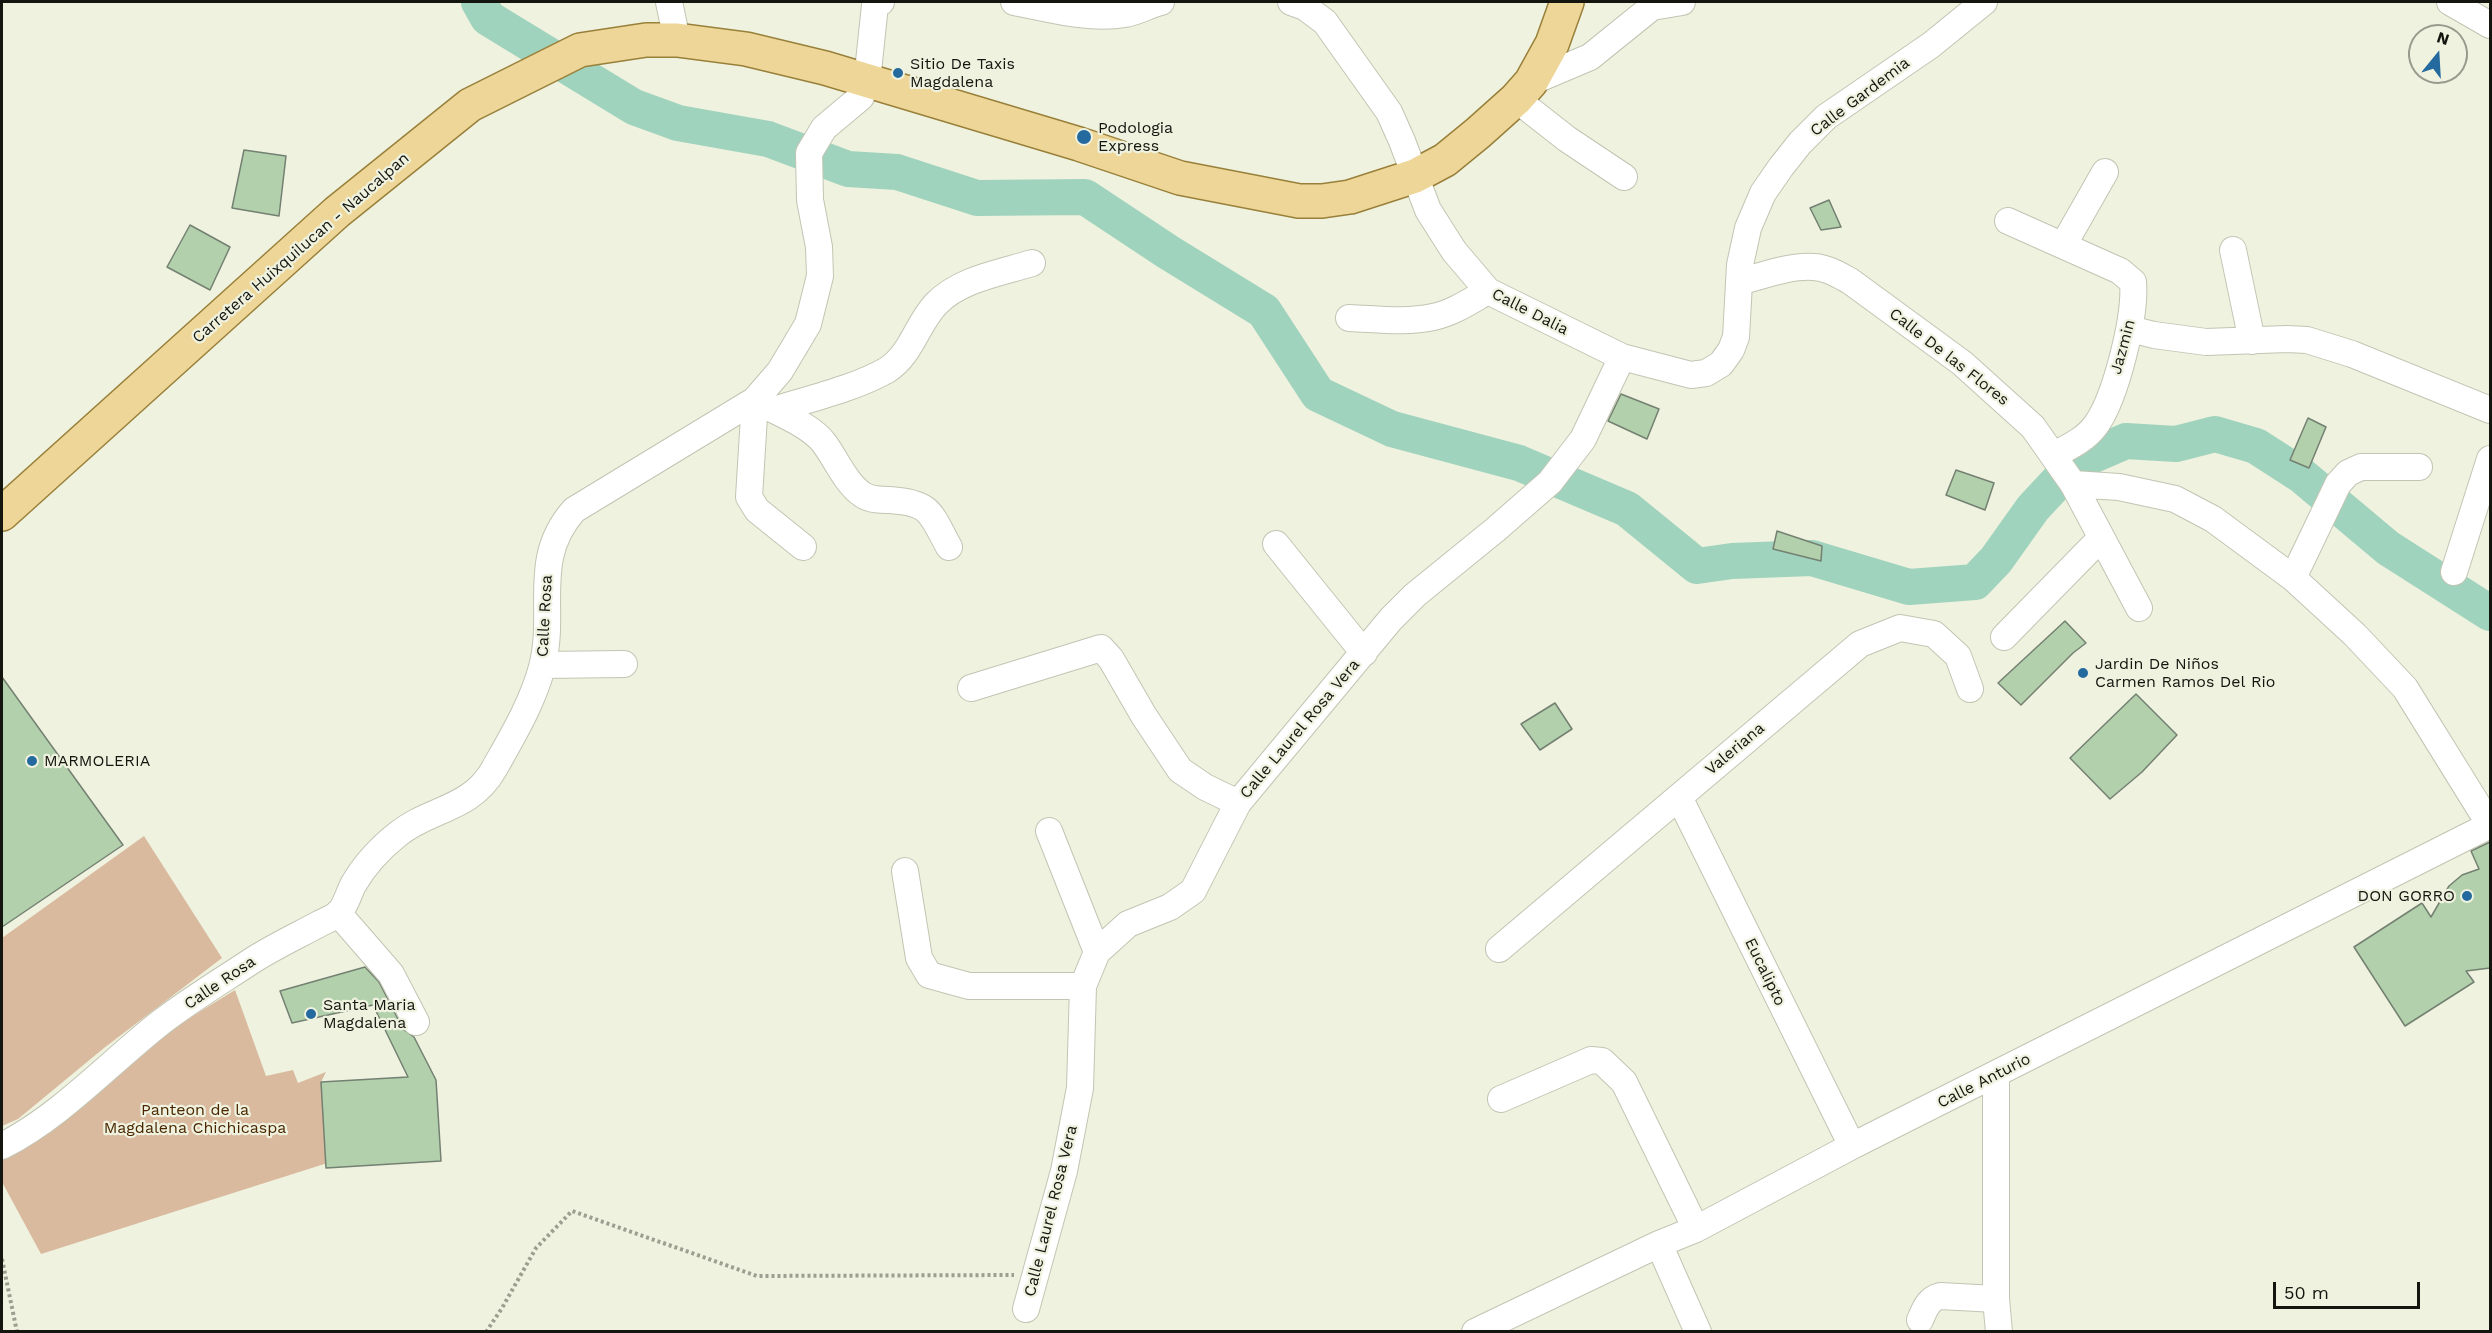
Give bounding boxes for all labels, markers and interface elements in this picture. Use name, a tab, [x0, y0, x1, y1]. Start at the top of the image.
north arrow	[2408, 24, 2468, 84]
text: N	[2435, 27, 2452, 49]
street label: Calle Gardemia	[1807, 53, 1913, 141]
place label: Sitio De Taxis Magdalena	[910, 54, 1015, 92]
marker: Sitio De Taxis Magdalena	[891, 66, 905, 80]
place label: Podologia Express	[1098, 118, 1173, 156]
marker: Podologia Express	[1075, 128, 1093, 146]
street label: Carretera Huixquilucan - Naucalpan	[189, 149, 413, 347]
street label: Calle Dalia	[1489, 285, 1571, 339]
street label: Calle De las Flores	[1885, 304, 2013, 410]
street label: Jazmin	[2107, 318, 2139, 376]
street label: Calle Rosa	[533, 575, 557, 657]
place label: Jardin De Niños Carmen Ramos Del Rio	[2095, 654, 2275, 692]
street label: Calle Laurel Rosa Vera	[1236, 655, 1364, 803]
marker: Jardin De Niños Carmen Ramos Del Rio	[2076, 666, 2090, 680]
street label: Valeriana	[1701, 719, 1769, 779]
place label: MARMOLERIA	[44, 751, 150, 771]
marker: MARMOLERIA	[25, 754, 39, 768]
place label: DON GORRO	[2358, 886, 2455, 906]
marker: DON GORRO	[2460, 889, 2474, 903]
street label: Eucalipto	[1740, 935, 1790, 1009]
street label: Calle Rosa	[181, 952, 259, 1014]
place label: Santa Maria Magdalena	[323, 995, 416, 1033]
marker: Santa Maria Magdalena	[304, 1007, 318, 1021]
street label: Calle Anturio	[1934, 1049, 2034, 1113]
park label: Panteon de la Magdalena Chichicaspa	[104, 1100, 286, 1138]
street label: Calle Laurel Rosa Vera	[1020, 1123, 1082, 1299]
scale bar	[2276, 1270, 2423, 1308]
text: 50 m	[2284, 1282, 2329, 1303]

